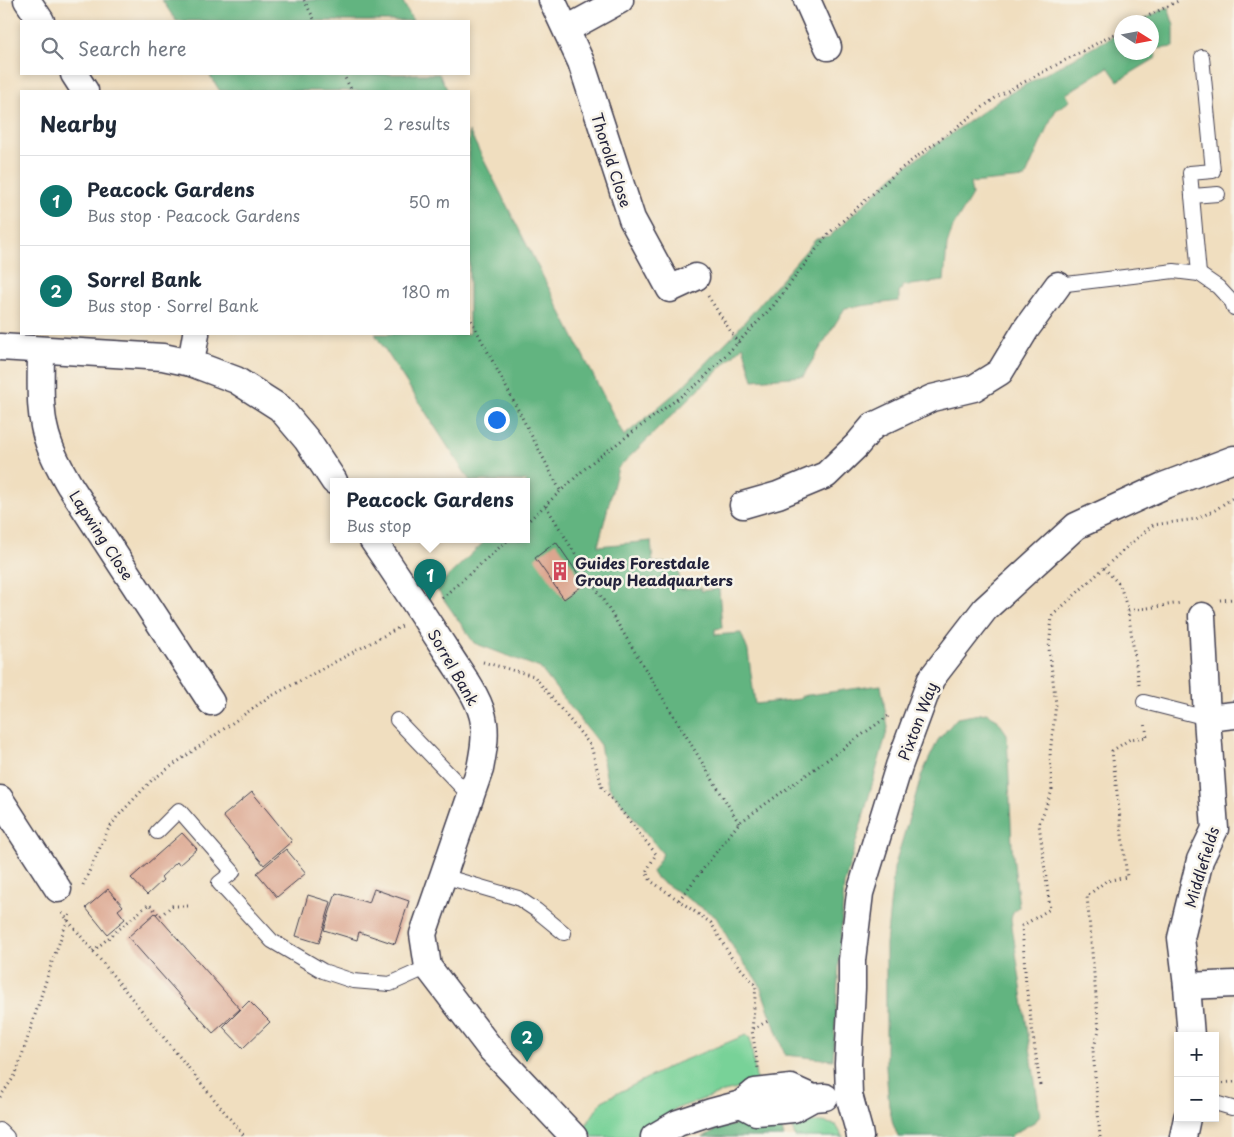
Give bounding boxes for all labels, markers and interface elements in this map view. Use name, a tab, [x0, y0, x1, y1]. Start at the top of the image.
north arrow	[1114, 15, 1159, 60]
search box	[20, 20, 470, 75]
icon: search	[38, 34, 66, 62]
text: Search here	[78, 34, 187, 62]
text: Nearby	[40, 107, 117, 139]
street label: Thorold Close	[586, 110, 638, 210]
text: 2 results	[383, 111, 450, 135]
text: Peacock Gardens	[87, 175, 255, 203]
text: 1	[52, 189, 60, 213]
text: 50 m	[409, 189, 450, 213]
text: Bus stop · Peacock Gardens	[87, 203, 300, 227]
text: Sorrel Bank	[87, 265, 202, 293]
text: 2	[50, 279, 62, 303]
text: 180 m	[402, 279, 450, 303]
text: Bus stop · Sorrel Bank	[87, 293, 259, 317]
your location	[484, 407, 510, 433]
popup	[330, 478, 530, 543]
text: Peacock Gardens	[346, 485, 514, 513]
street label: Lapwing Close	[64, 486, 140, 584]
text: Bus stop	[346, 513, 411, 537]
place label: Guides Forestdale Group Headquarters	[575, 551, 733, 591]
pin: 1	[414, 559, 446, 600]
building icon: Guides Forestdale Group Headquarters	[549, 560, 571, 582]
street label: Sorrel Bank	[423, 624, 485, 710]
street label: Pixton Way	[891, 678, 943, 764]
street label: Middlefields	[1178, 824, 1224, 910]
pin: 2	[511, 1021, 543, 1062]
map controls	[1174, 1032, 1219, 1122]
button: +	[1174, 1032, 1219, 1077]
button: −	[1174, 1077, 1219, 1122]

